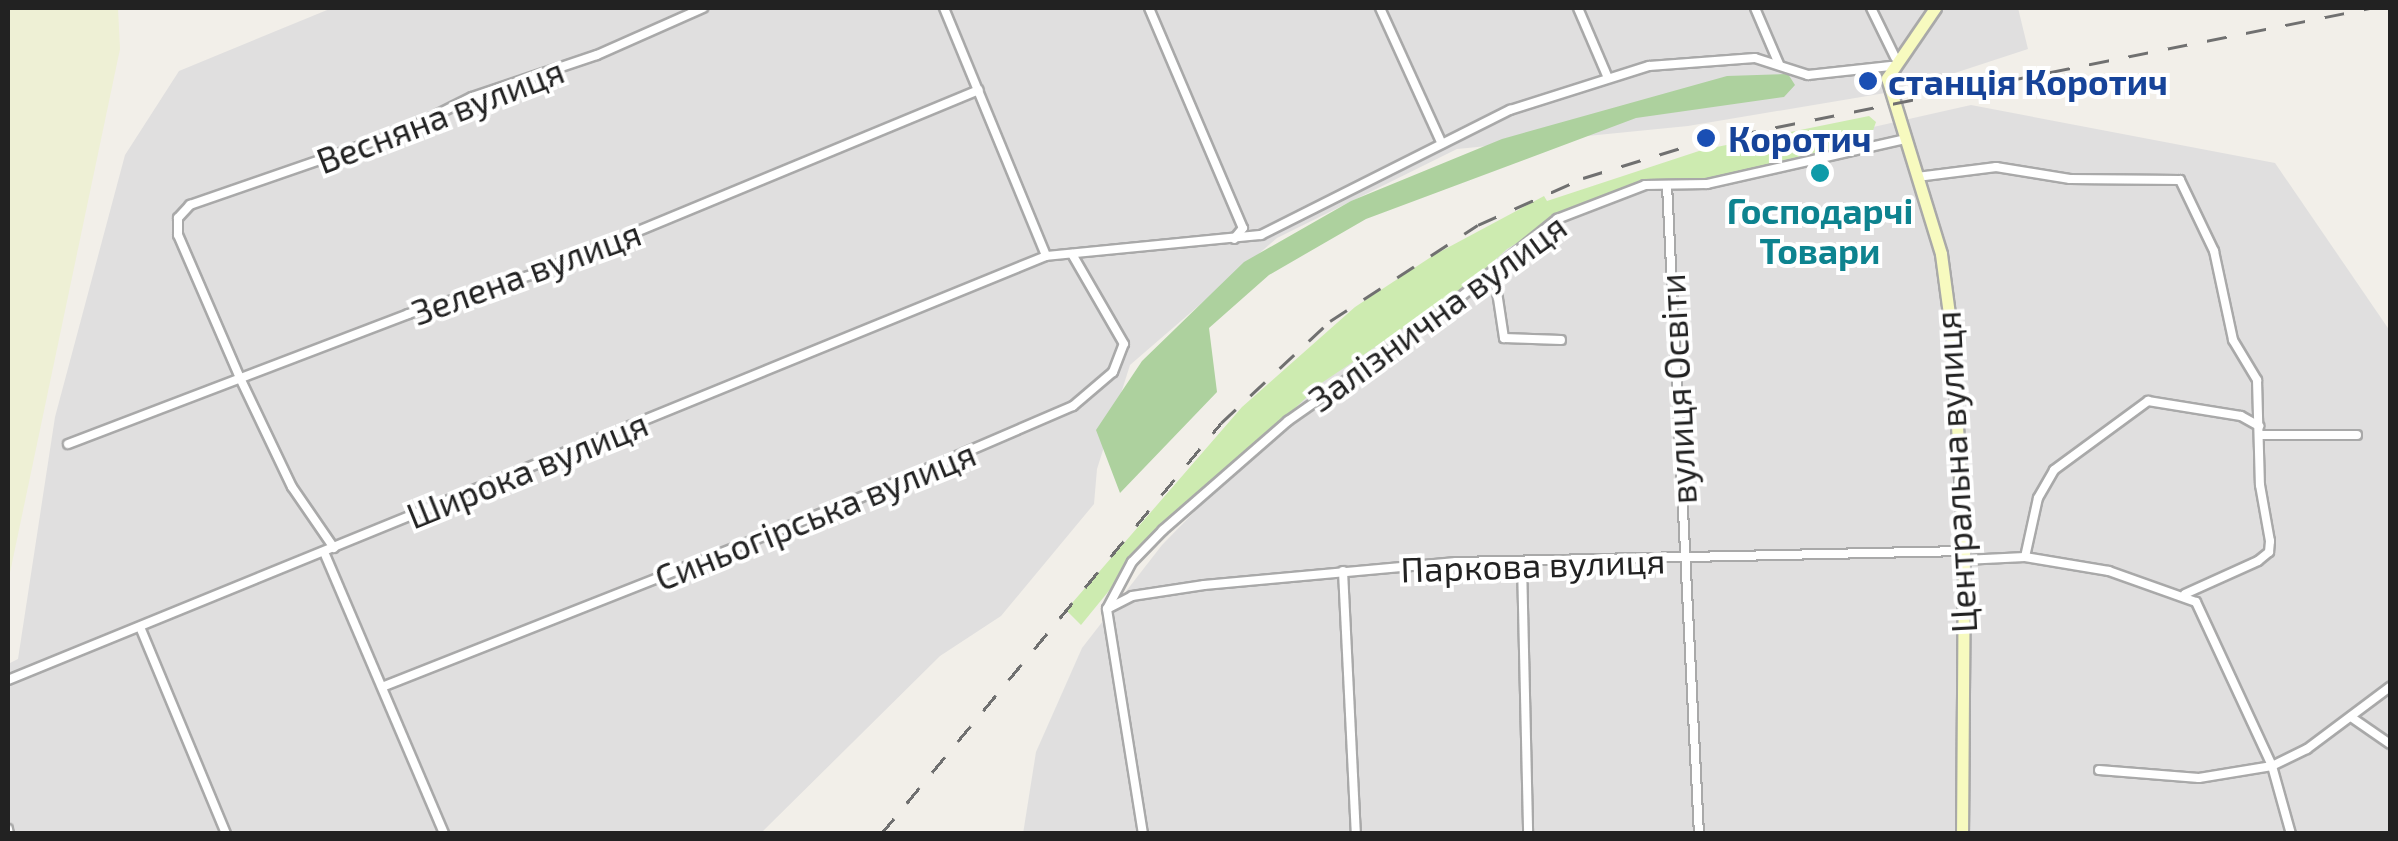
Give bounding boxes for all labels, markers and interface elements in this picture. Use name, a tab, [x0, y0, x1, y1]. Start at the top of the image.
street label: Весняна вулиця	[310, 49, 570, 181]
place label: станція Коротич	[1888, 60, 2168, 102]
marker: станція Коротич	[1857, 70, 1879, 92]
place label: Коротич	[1728, 117, 1872, 159]
marker: Коротич	[1693, 125, 1719, 151]
marker: Господарчі Товари	[1809, 162, 1831, 184]
place label: Господарчі Товари	[1727, 189, 1913, 271]
street label: Залізнична вулиця	[1300, 204, 1574, 420]
street label: Зелена вулиця	[406, 211, 646, 333]
street label: вулиця Освіти	[1650, 273, 1704, 505]
street label: Центральна вулиця	[1926, 310, 1984, 634]
street label: Широка вулиця	[400, 402, 654, 536]
street label: Синьогірська вулиця	[649, 431, 981, 599]
street label: Паркова вулиця	[1400, 538, 1666, 590]

